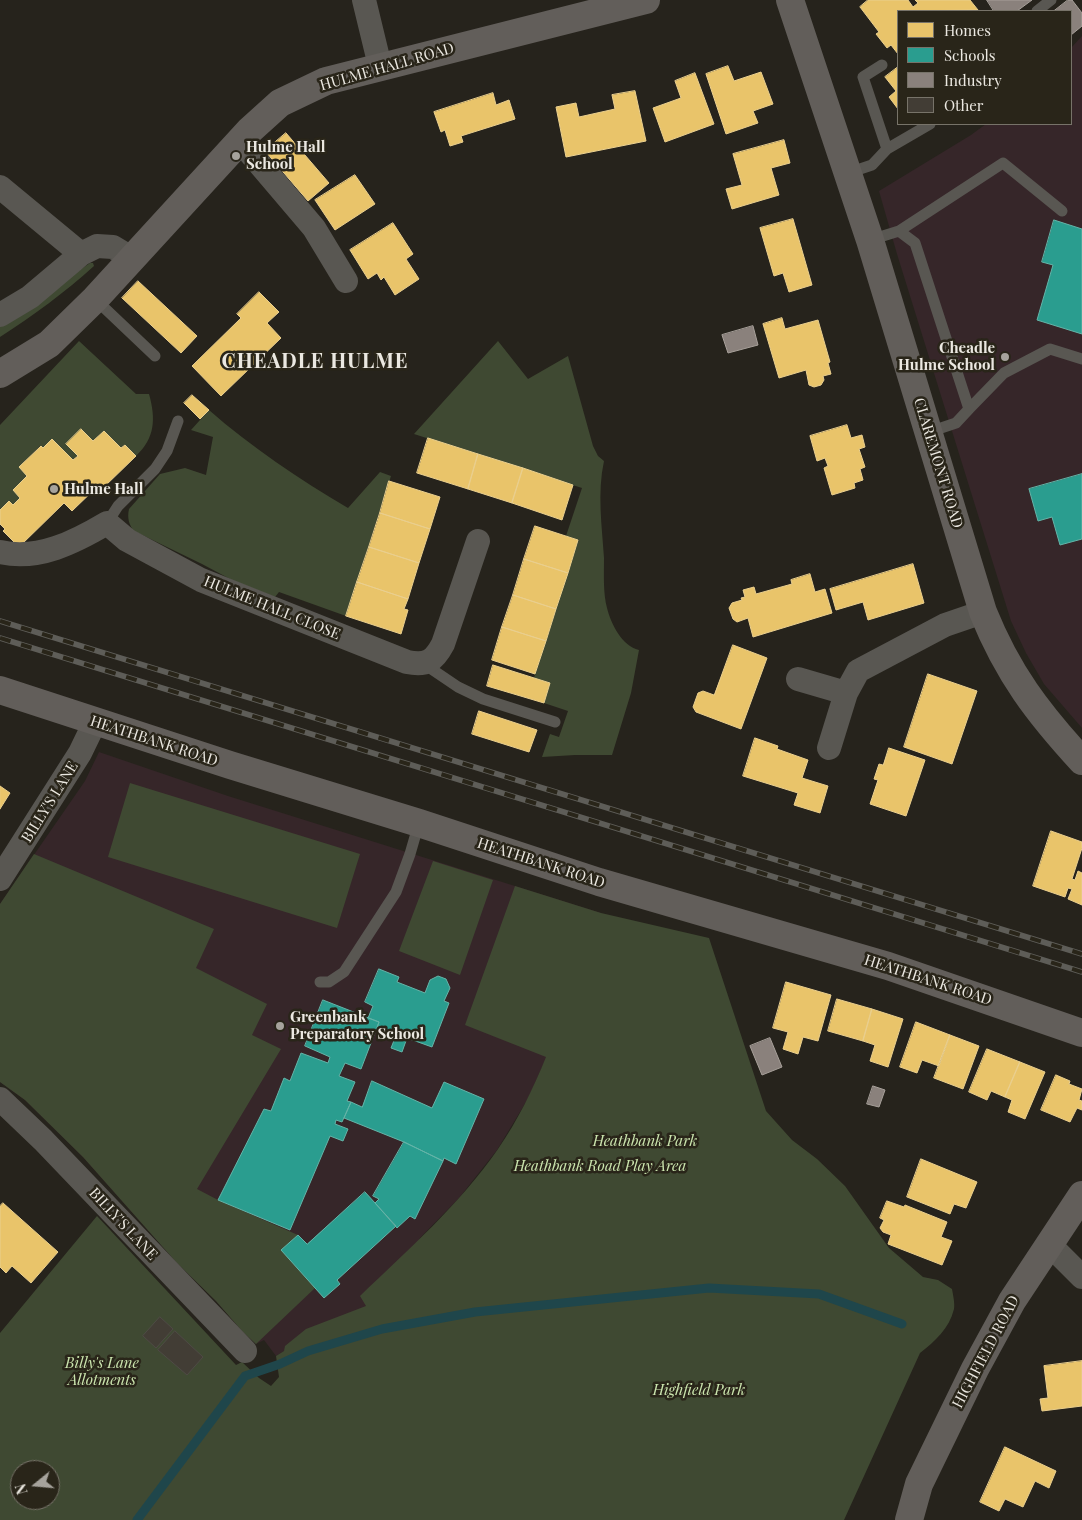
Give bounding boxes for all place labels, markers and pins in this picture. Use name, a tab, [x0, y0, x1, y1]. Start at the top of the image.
place label: Hulme Hall School	[246, 138, 325, 173]
marker: Hulme Hall School	[230, 150, 242, 162]
place label: Cheadle Hulme School	[898, 339, 995, 374]
marker: Cheadle Hulme School	[999, 351, 1011, 363]
place label: Hulme Hall	[64, 480, 143, 498]
marker: Hulme Hall	[48, 483, 60, 495]
place label: Greenbank Preparatory School	[290, 1008, 424, 1043]
marker: Greenbank Preparatory School	[274, 1020, 286, 1032]

